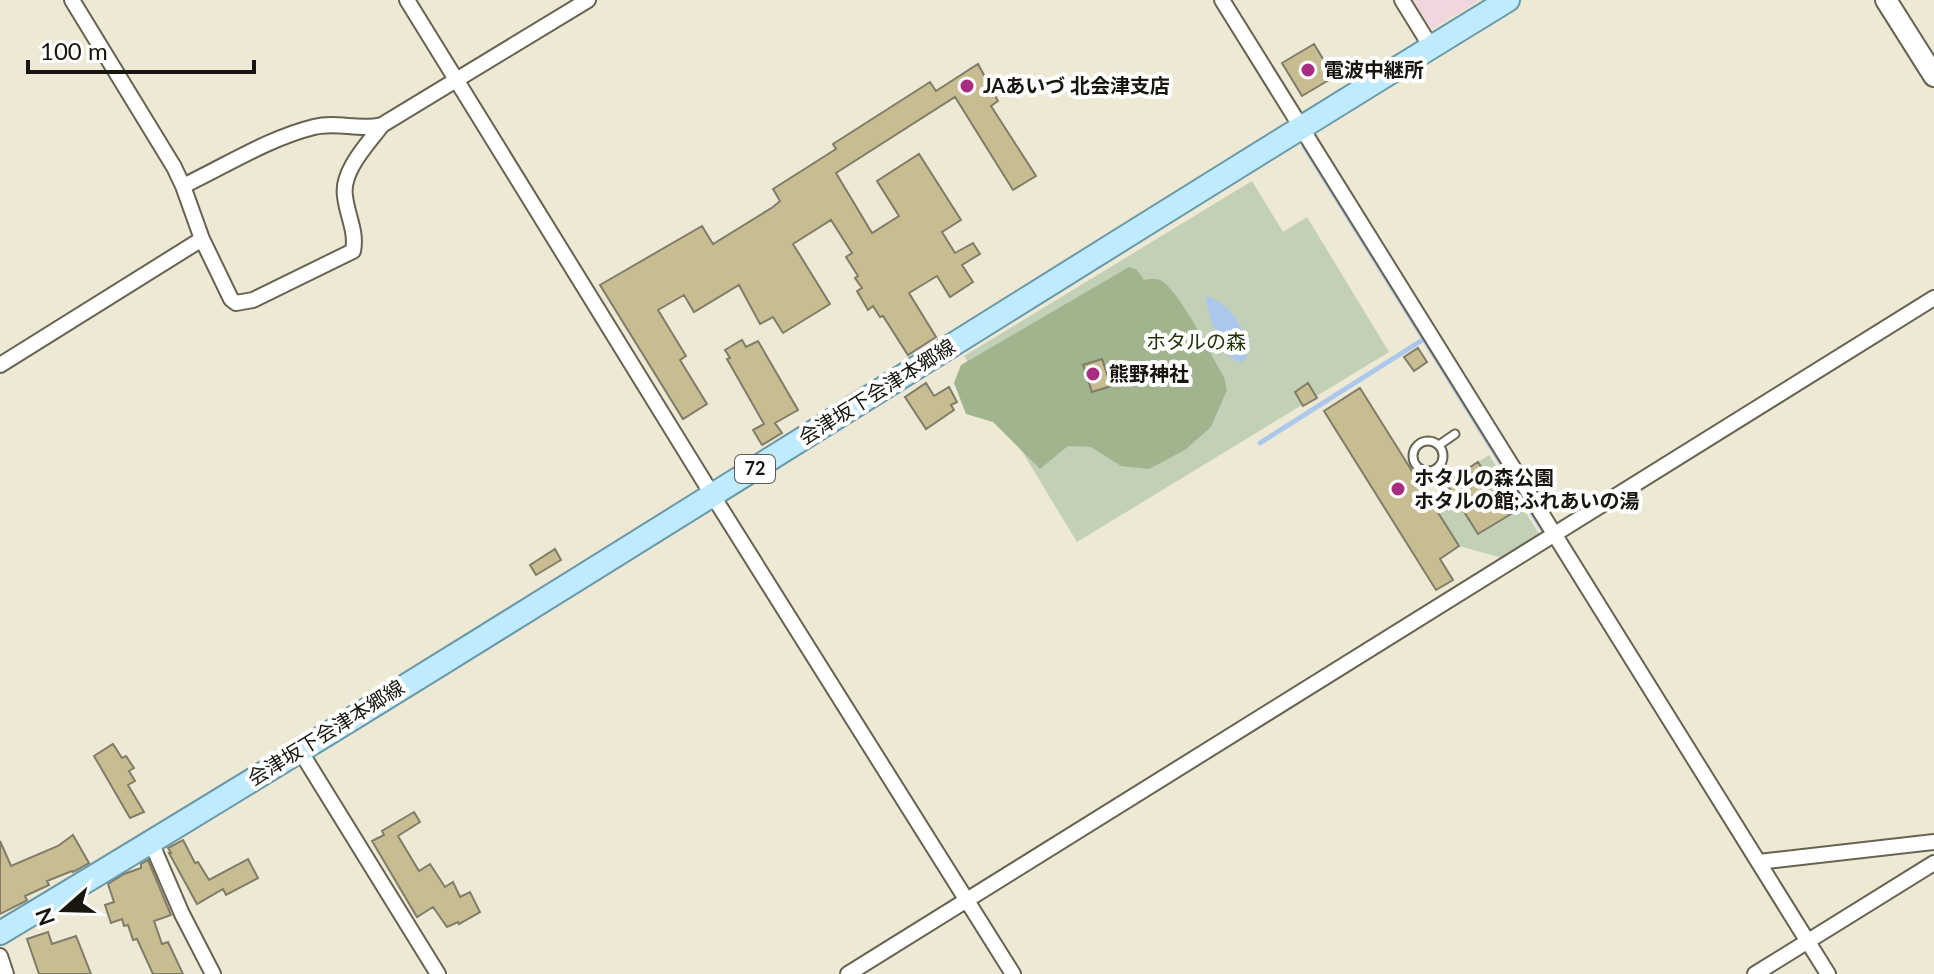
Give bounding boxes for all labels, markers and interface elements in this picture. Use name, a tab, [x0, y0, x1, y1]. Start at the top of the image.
scale bar	[28, 24, 254, 74]
text: 100 m	[40, 36, 108, 65]
place label: 電波中継所	[1324, 57, 1424, 81]
marker: 電波中継所	[1299, 61, 1317, 79]
place label: JAあいづ 北会津支店	[983, 73, 1170, 97]
marker: JAあいづ 北会津支店	[958, 77, 976, 95]
park label: ホタルの森	[1146, 329, 1246, 353]
street label: 会津坂下会津本郷線	[794, 333, 959, 449]
place label: 熊野神社	[1109, 361, 1189, 385]
marker: 熊野神社	[1084, 365, 1102, 383]
road number: 72	[735, 455, 775, 483]
place label: ホタルの森公園 ホタルの館;ふれあいの湯	[1414, 465, 1639, 512]
marker: ホタルの森公園 ホタルの館;ふれあいの湯	[1389, 480, 1407, 498]
street label: 会津坂下会津本郷線	[243, 674, 408, 790]
north arrow	[24, 870, 104, 950]
text: N	[29, 904, 60, 930]

